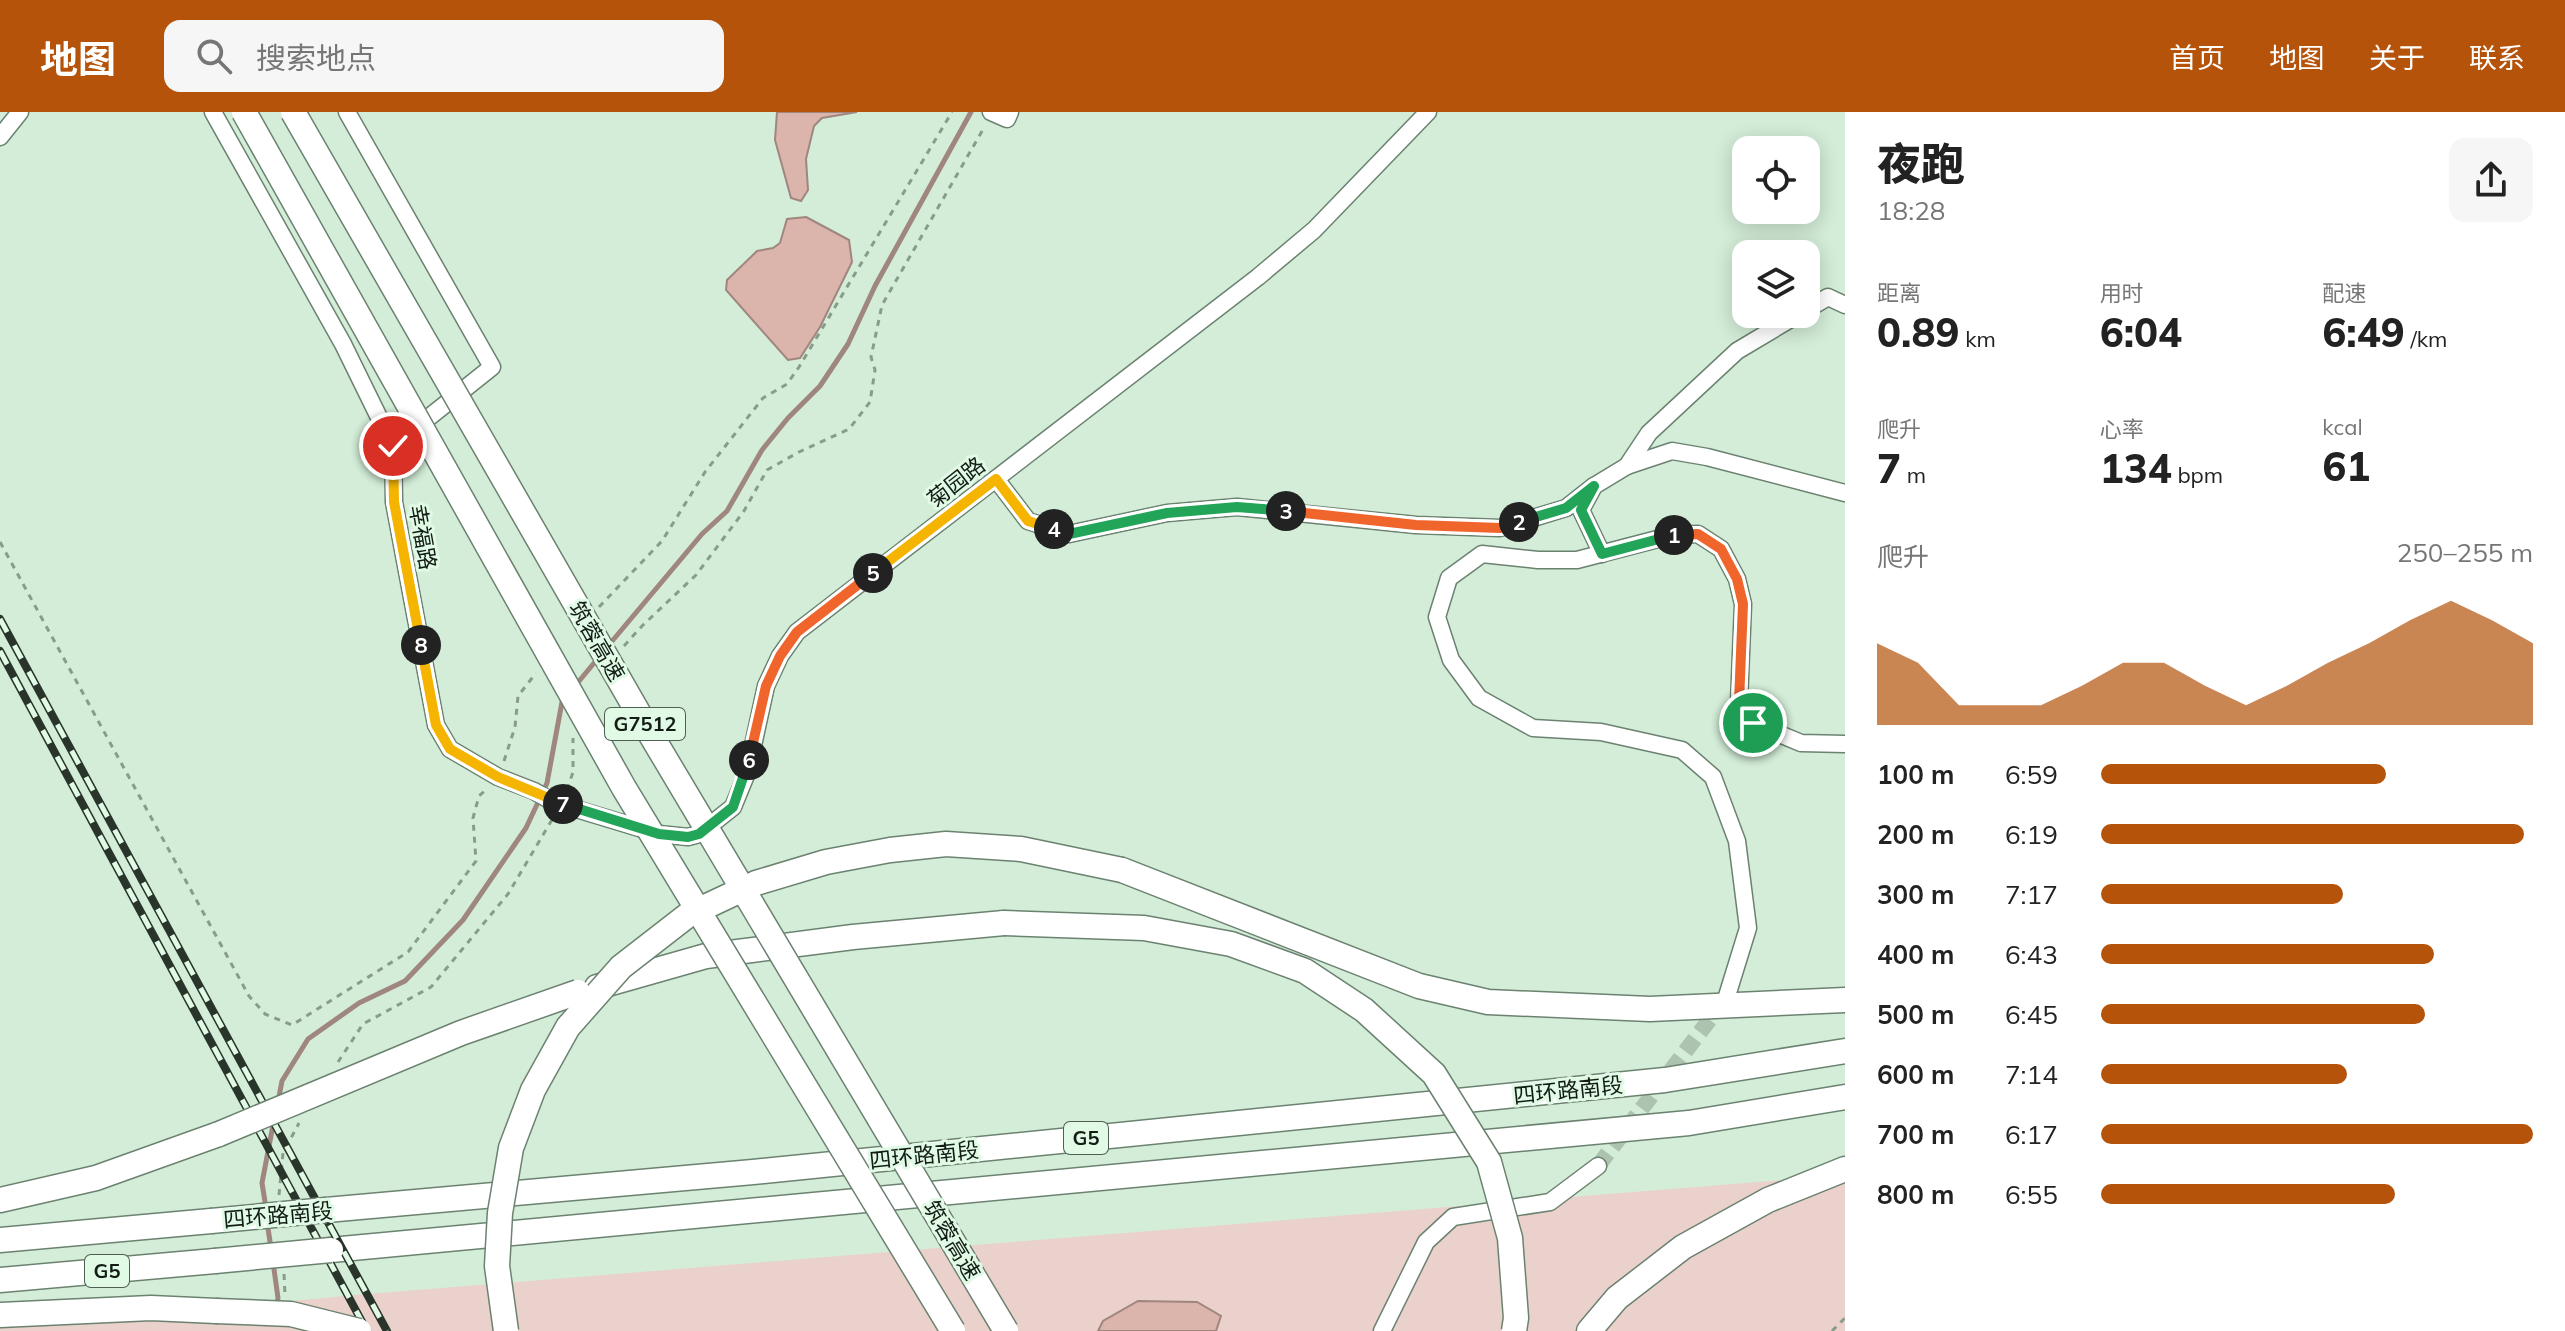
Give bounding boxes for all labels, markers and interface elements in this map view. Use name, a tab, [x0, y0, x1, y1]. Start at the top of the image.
search box	[164, 20, 724, 92]
icon: search	[192, 34, 236, 78]
text: 地图	[40, 35, 116, 83]
text: 搜索地点	[256, 39, 376, 77]
text: 首页	[2169, 40, 2225, 75]
text: 地图	[2269, 40, 2325, 75]
text: 关于	[2369, 40, 2425, 75]
text: 联系	[2469, 40, 2525, 75]
map controls	[1732, 136, 1820, 328]
button: locate	[1732, 136, 1820, 224]
text: 夜跑	[1877, 136, 1965, 191]
button: share	[2449, 138, 2533, 222]
text: 18:28	[1877, 194, 1945, 227]
button: layers	[1732, 240, 1820, 328]
text: 距离	[1877, 279, 1921, 307]
text: 用时	[2100, 279, 2144, 307]
text: 配速	[2322, 279, 2366, 307]
text: 0.89	[1877, 307, 1959, 357]
text: 6:04	[2100, 307, 2182, 357]
text: 6:49	[2322, 307, 2405, 357]
text: km	[1959, 325, 1996, 353]
text: /km	[2405, 325, 2447, 353]
pin	[359, 412, 427, 480]
text: kcal	[2322, 413, 2363, 441]
text: 爬升	[1877, 415, 1921, 443]
text: 心率	[2100, 415, 2144, 443]
icon: check	[371, 424, 415, 468]
text: 61	[2322, 441, 2370, 491]
text: 7	[1877, 443, 1901, 493]
text: 134	[2100, 443, 2172, 493]
street label: 菊园路	[921, 451, 991, 513]
text: m	[1901, 461, 1926, 489]
text: bpm	[2172, 461, 2223, 489]
pin: 3	[1266, 491, 1306, 531]
text: 3	[1279, 497, 1293, 525]
street label: 幸福路	[403, 502, 443, 572]
pin: 2	[1499, 502, 1539, 542]
text: 2	[1512, 508, 1526, 536]
pin: 4	[1034, 509, 1074, 549]
text: 4	[1047, 515, 1061, 543]
pin: 1	[1654, 515, 1694, 555]
text: 1	[1667, 521, 1681, 549]
text: 250–255 m	[2397, 536, 2533, 569]
text: 爬升	[1877, 540, 1929, 573]
pin: 5	[853, 553, 893, 593]
text: 5	[866, 559, 880, 587]
street label: 筑蓉高速	[563, 596, 631, 686]
pin: 8	[401, 625, 441, 665]
text: 8	[414, 631, 428, 659]
pin	[1719, 689, 1787, 757]
icon: arrive	[1731, 701, 1775, 745]
road number: G7512	[605, 708, 685, 740]
pin: 6	[729, 740, 769, 780]
text: 6	[742, 746, 756, 774]
text: 100 m	[1877, 758, 1954, 791]
text: 6:59	[2005, 758, 2058, 791]
pin: 7	[543, 784, 583, 824]
text: 7	[556, 790, 570, 818]
text: 200 m	[1877, 818, 1954, 851]
text: 6:19	[2005, 818, 2058, 851]
text: 300 m	[1877, 878, 1954, 911]
text: 7:17	[2005, 878, 2058, 911]
text: 400 m	[1877, 938, 1954, 971]
text: 6:43	[2005, 938, 2058, 971]
text: 500 m	[1877, 998, 1954, 1031]
text: 6:45	[2005, 998, 2058, 1031]
text: 600 m	[1877, 1058, 1954, 1091]
text: 7:14	[2005, 1058, 2058, 1091]
street label: 四环路南段	[1512, 1070, 1624, 1110]
text: 700 m	[1877, 1118, 1954, 1151]
text: 6:17	[2005, 1118, 2058, 1151]
road number: G5	[1064, 1122, 1108, 1154]
street label: 四环路南段	[868, 1135, 980, 1175]
text: 800 m	[1877, 1178, 1954, 1211]
text: 6:55	[2005, 1178, 2058, 1211]
street label: 筑蓉高速	[917, 1195, 987, 1285]
street label: 四环路南段	[222, 1196, 334, 1234]
road number: G5	[85, 1255, 129, 1287]

